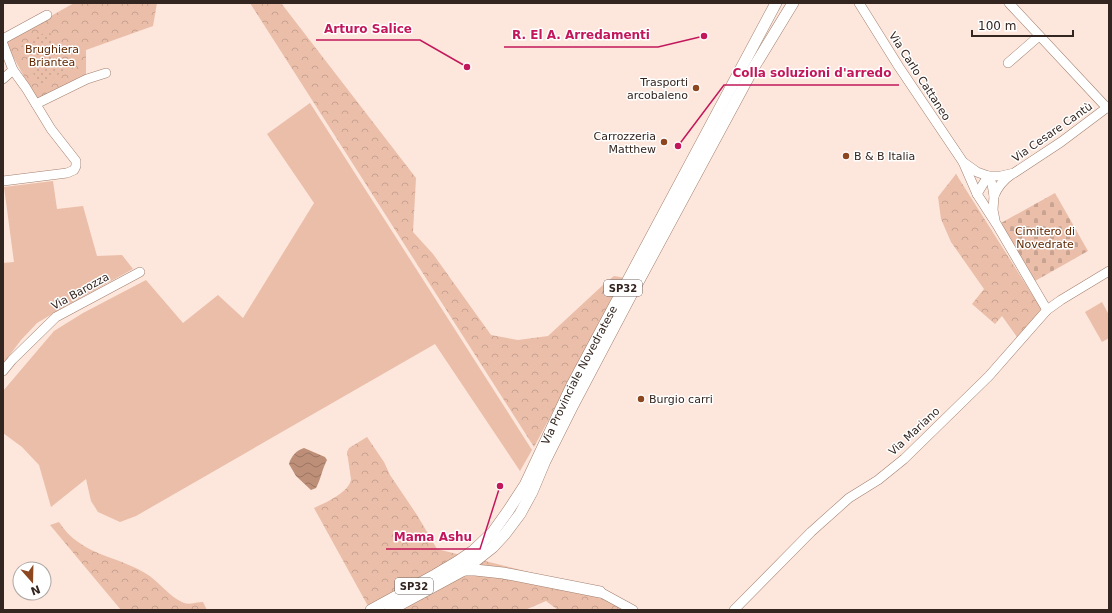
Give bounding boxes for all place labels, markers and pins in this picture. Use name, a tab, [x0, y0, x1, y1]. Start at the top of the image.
callout: Arturo Salice	[316, 16, 420, 40]
callout: R. El A. Arredamenti	[504, 23, 658, 47]
callout: Colla soluzioni d'arredo	[724, 61, 899, 85]
place label: Trasporti arcobaleno	[627, 76, 688, 102]
marker: Trasporti arcobaleno	[691, 83, 701, 93]
place label: Carrozzeria Matthew	[594, 130, 656, 156]
marker: Carrozzeria Matthew	[659, 137, 669, 147]
place label: B & B Italia	[854, 150, 915, 163]
marker: B & B Italia	[841, 151, 851, 161]
place label: Burgio carri	[649, 393, 713, 406]
marker: Burgio carri	[636, 394, 646, 404]
callout: Mama Ashu	[386, 525, 480, 549]

